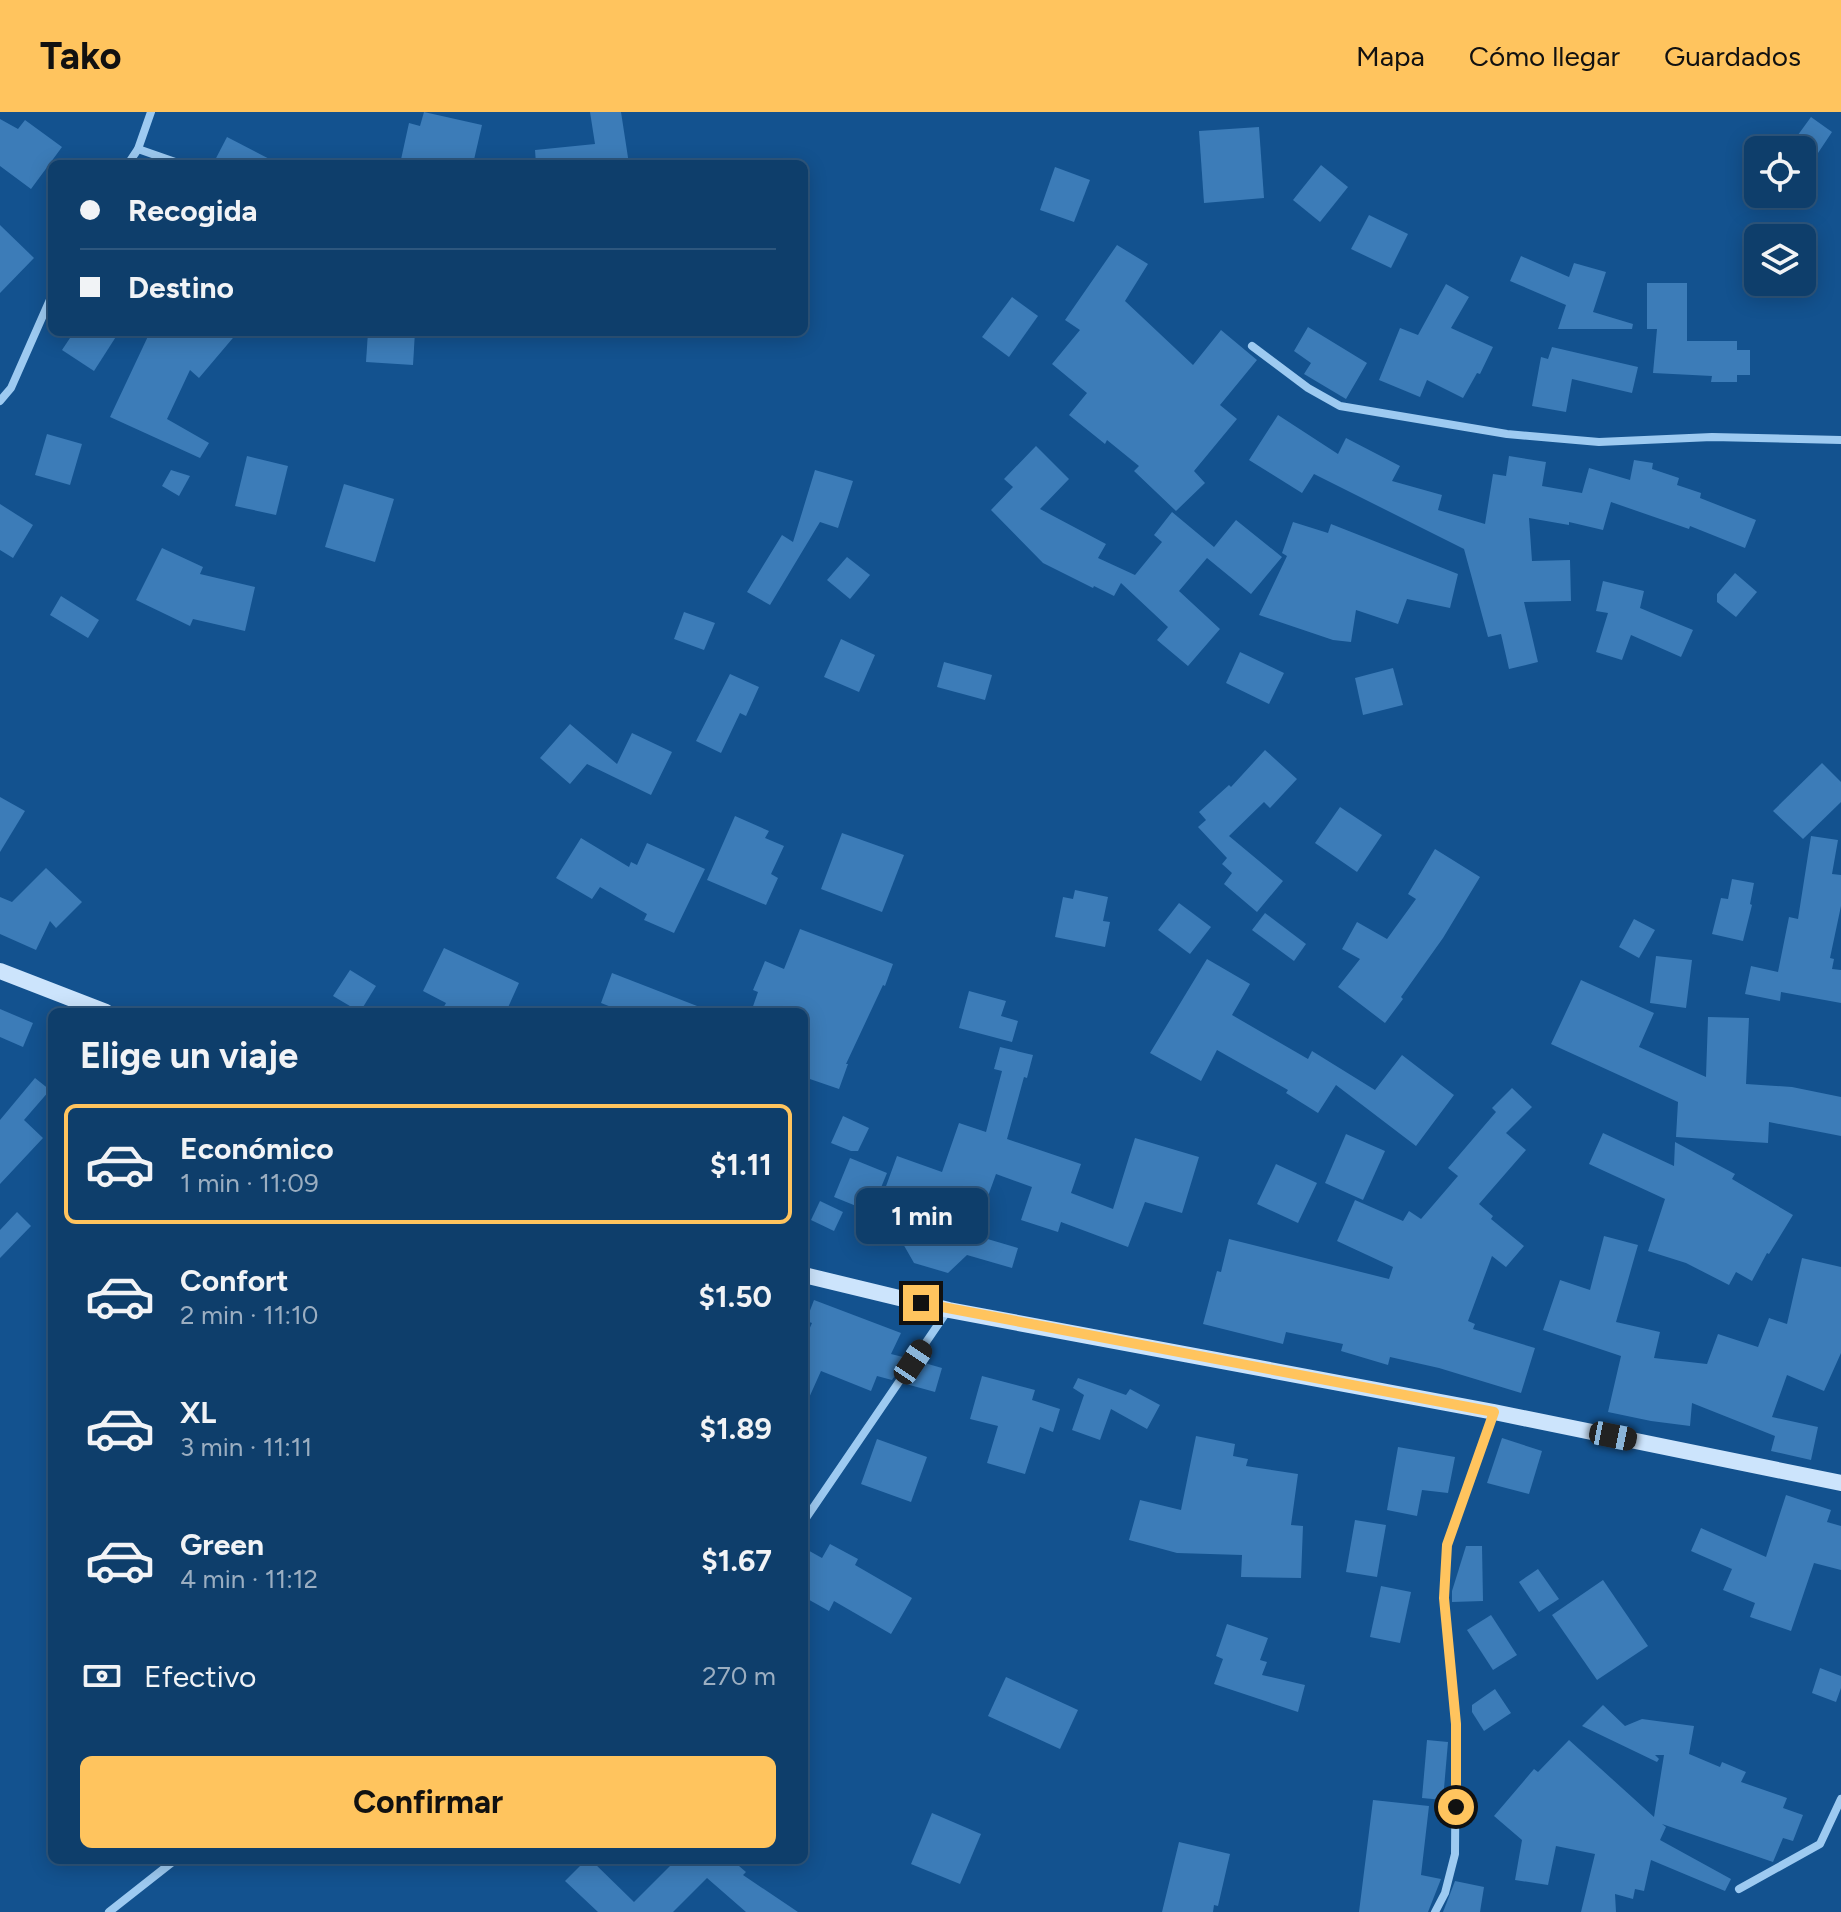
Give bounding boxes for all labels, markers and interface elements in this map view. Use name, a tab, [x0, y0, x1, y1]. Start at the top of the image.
text: Tako	[40, 33, 121, 79]
text: Mapa	[1356, 39, 1425, 73]
text: Cómo llegar	[1469, 39, 1620, 73]
text: Guardados	[1664, 39, 1801, 73]
map controls	[1744, 136, 1816, 296]
button: locate	[1744, 136, 1816, 208]
text: Recogida	[128, 192, 258, 229]
button: layers	[1744, 224, 1816, 296]
text: Destino	[128, 269, 234, 306]
text: Elige un viaje	[80, 1034, 298, 1077]
icon: car	[84, 1128, 156, 1200]
text: Económico	[180, 1130, 334, 1167]
text: $1.11	[710, 1146, 772, 1183]
text: 1 min · 11:09	[180, 1167, 319, 1199]
callout: 1 min	[855, 1187, 987, 1243]
text: 1 min	[891, 1200, 953, 1232]
icon: car	[84, 1260, 156, 1332]
text: Confort	[180, 1262, 289, 1299]
text: $1.50	[698, 1278, 772, 1315]
route end	[903, 1285, 939, 1321]
text: 2 min · 11:10	[180, 1299, 319, 1331]
car	[890, 1335, 936, 1389]
icon: car	[84, 1392, 156, 1464]
text: XL	[180, 1394, 216, 1431]
text: $1.89	[700, 1410, 772, 1447]
car	[1587, 1420, 1639, 1452]
text: 3 min · 11:11	[180, 1431, 312, 1463]
icon: car	[84, 1524, 156, 1596]
text: Green	[180, 1526, 264, 1563]
text: $1.67	[701, 1542, 772, 1579]
text: 4 min · 11:12	[180, 1563, 318, 1595]
icon: cash	[80, 1654, 124, 1698]
text: Efectivo	[144, 1658, 256, 1695]
text: 270 m	[702, 1660, 776, 1692]
button: Confirmar	[80, 1756, 776, 1848]
route start	[1438, 1789, 1474, 1825]

